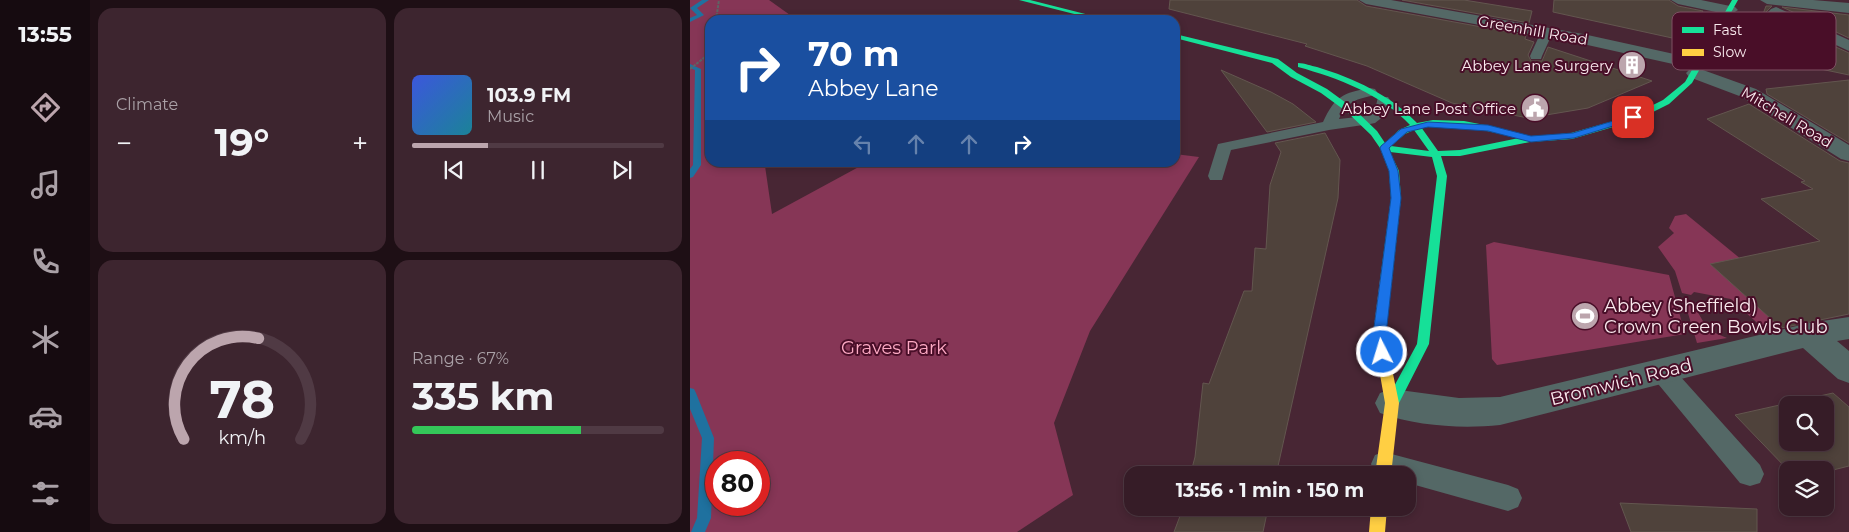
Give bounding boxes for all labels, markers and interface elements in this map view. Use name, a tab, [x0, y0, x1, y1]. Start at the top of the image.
street label: Greenhill Road	[1477, 11, 1589, 49]
legend	[1672, 12, 1836, 70]
text: 13:55	[18, 21, 72, 48]
text: Fast	[1713, 21, 1743, 39]
text: 70 m	[808, 32, 899, 75]
icon: right	[725, 35, 790, 100]
text: Slow	[1713, 43, 1747, 61]
building icon: Abbey Lane Surgery	[1617, 50, 1647, 80]
place label: Abbey Lane Surgery	[1462, 56, 1614, 75]
text: Abbey Lane	[808, 75, 939, 102]
street label: Mitchell Road	[1738, 82, 1836, 152]
text: 103.9 FM	[487, 84, 571, 107]
icon: directions	[28, 90, 63, 125]
public building icon: Abbey Lane Post Office	[1520, 93, 1550, 123]
text: Climate	[116, 95, 178, 114]
pin	[1612, 96, 1654, 138]
place label: Abbey Lane Post Office	[1342, 99, 1516, 118]
icon: arrive	[1619, 103, 1647, 131]
text: Music	[487, 107, 534, 126]
text: 19°	[215, 119, 270, 166]
text: −	[116, 126, 132, 160]
text: +	[352, 126, 368, 160]
icon: left	[849, 130, 877, 158]
icon: ahead	[902, 130, 930, 158]
icon: ahead	[955, 130, 983, 158]
icon: right	[1008, 130, 1036, 158]
icon: previous	[440, 156, 468, 184]
icon: pause	[524, 156, 552, 184]
icon: next	[608, 156, 636, 184]
icon: music	[28, 167, 63, 202]
icon: phone	[28, 244, 63, 279]
place label: Abbey (Sheffield) Crown Green Bowls Club	[1604, 295, 1828, 338]
sports icon: Abbey (Sheffield) Crown Green Bowls Club	[1570, 301, 1600, 331]
icon: climate	[28, 322, 63, 357]
position arrow	[1355, 325, 1407, 377]
park label: Graves Park	[841, 337, 947, 359]
text: Range · 67%	[412, 349, 509, 368]
street label: Bromwich Road	[1548, 354, 1694, 410]
text: 78	[209, 368, 275, 431]
text: 335 km	[412, 373, 554, 420]
map controls	[1779, 396, 1834, 516]
button: search	[1779, 396, 1834, 451]
icon: car	[28, 399, 63, 434]
text: km/h	[218, 427, 266, 448]
speed limit sign: 80	[705, 451, 770, 516]
button: layers	[1779, 461, 1834, 516]
icon: filters	[28, 476, 63, 511]
text: 13:56 · 1 min · 150 m	[1176, 479, 1364, 502]

